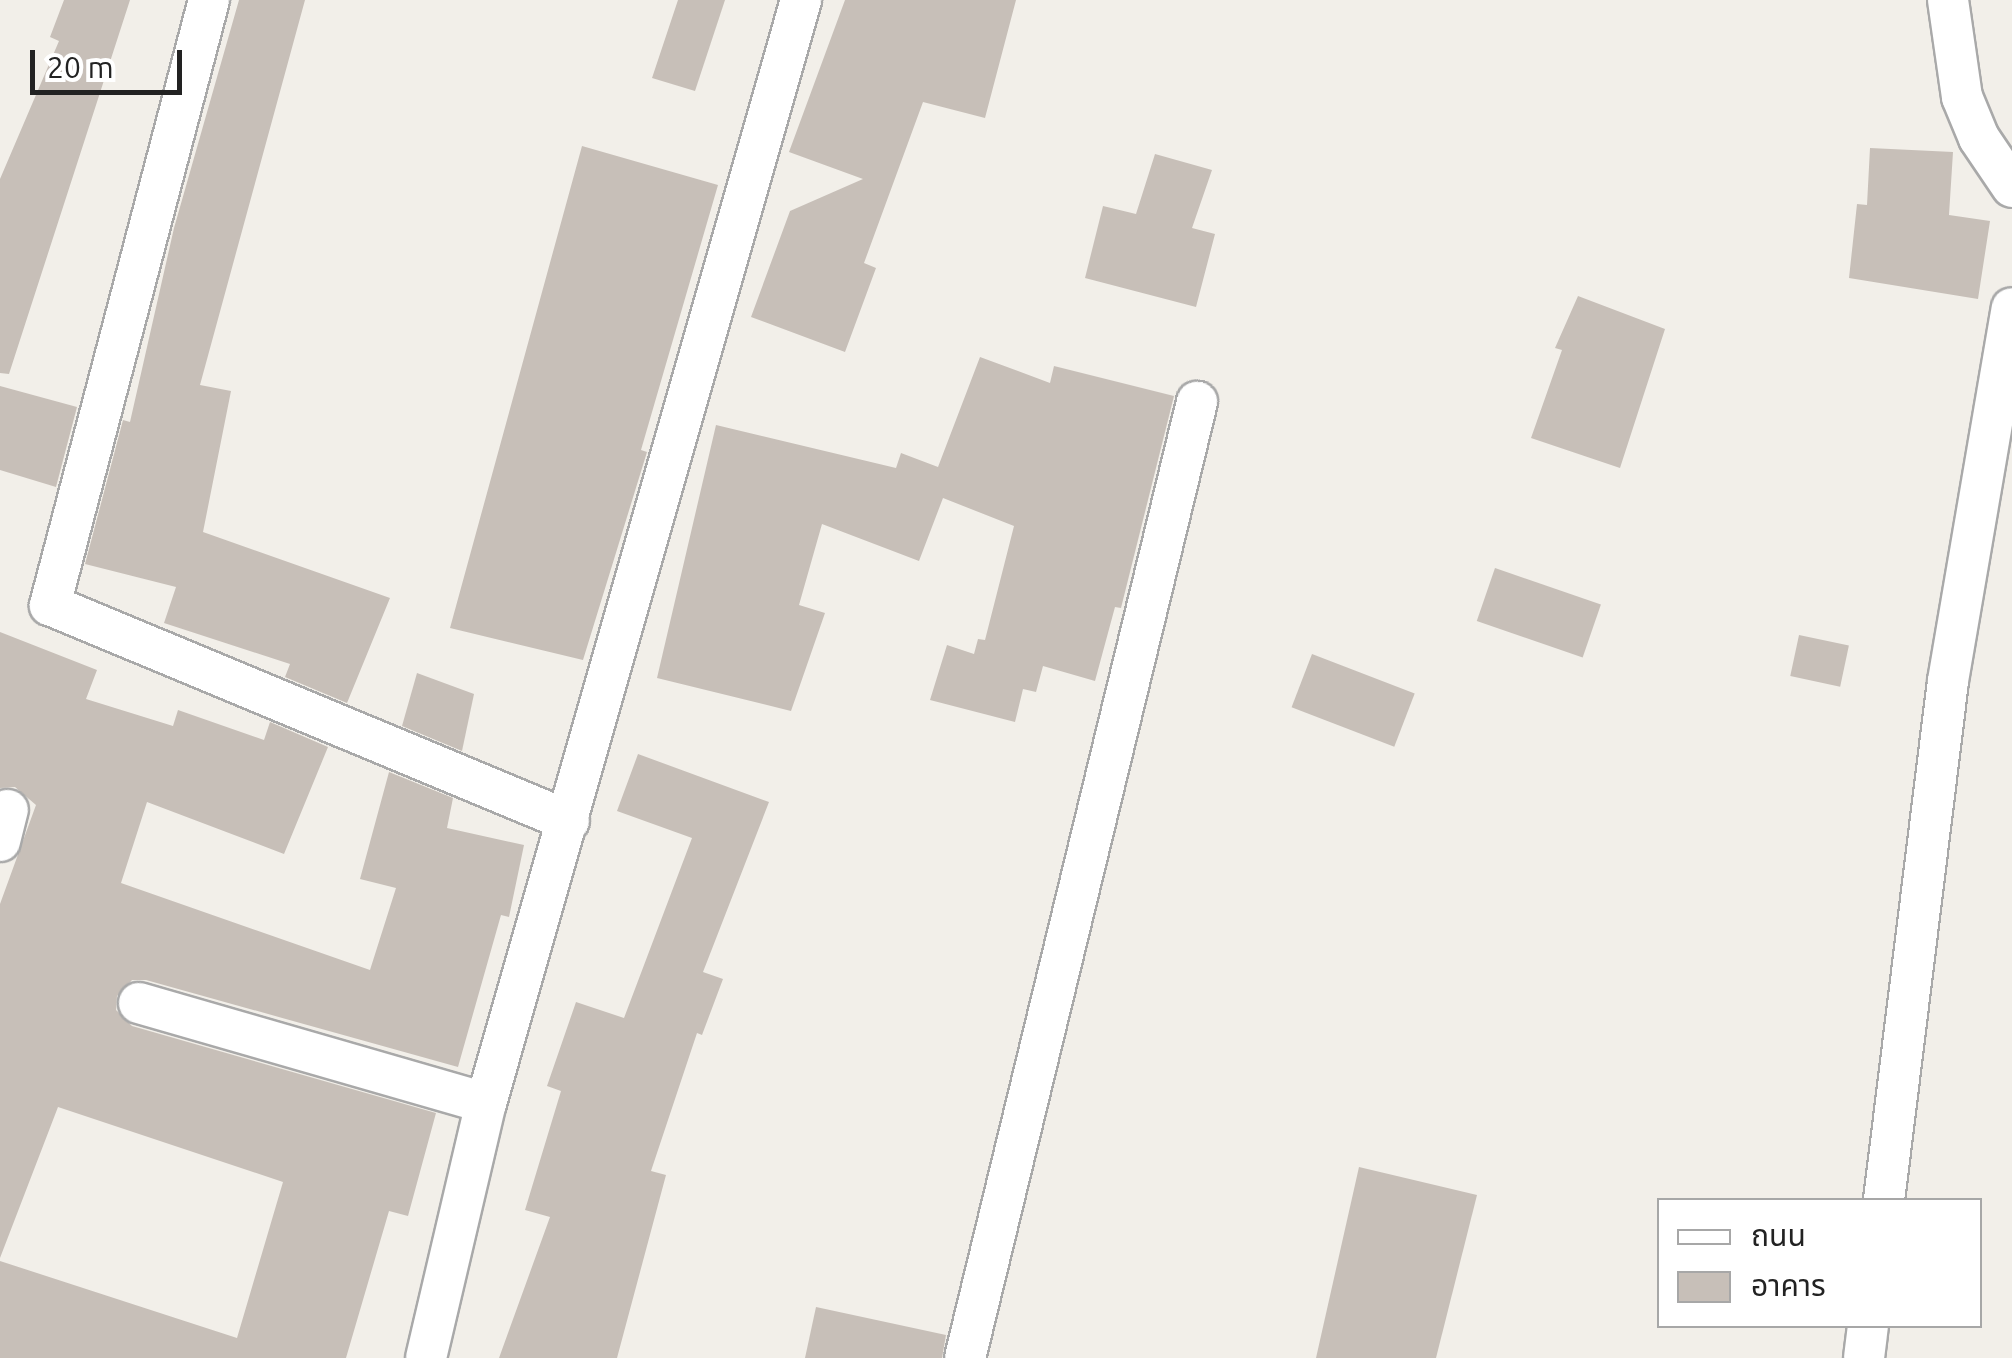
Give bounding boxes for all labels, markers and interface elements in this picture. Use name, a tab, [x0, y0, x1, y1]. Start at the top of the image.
scale bar	[35, 30, 188, 92]
text: 20 m	[47, 50, 114, 84]
legend	[1657, 1198, 1982, 1328]
text: ถนน	[1751, 1218, 1806, 1252]
text: อาคาร	[1751, 1268, 1826, 1302]

